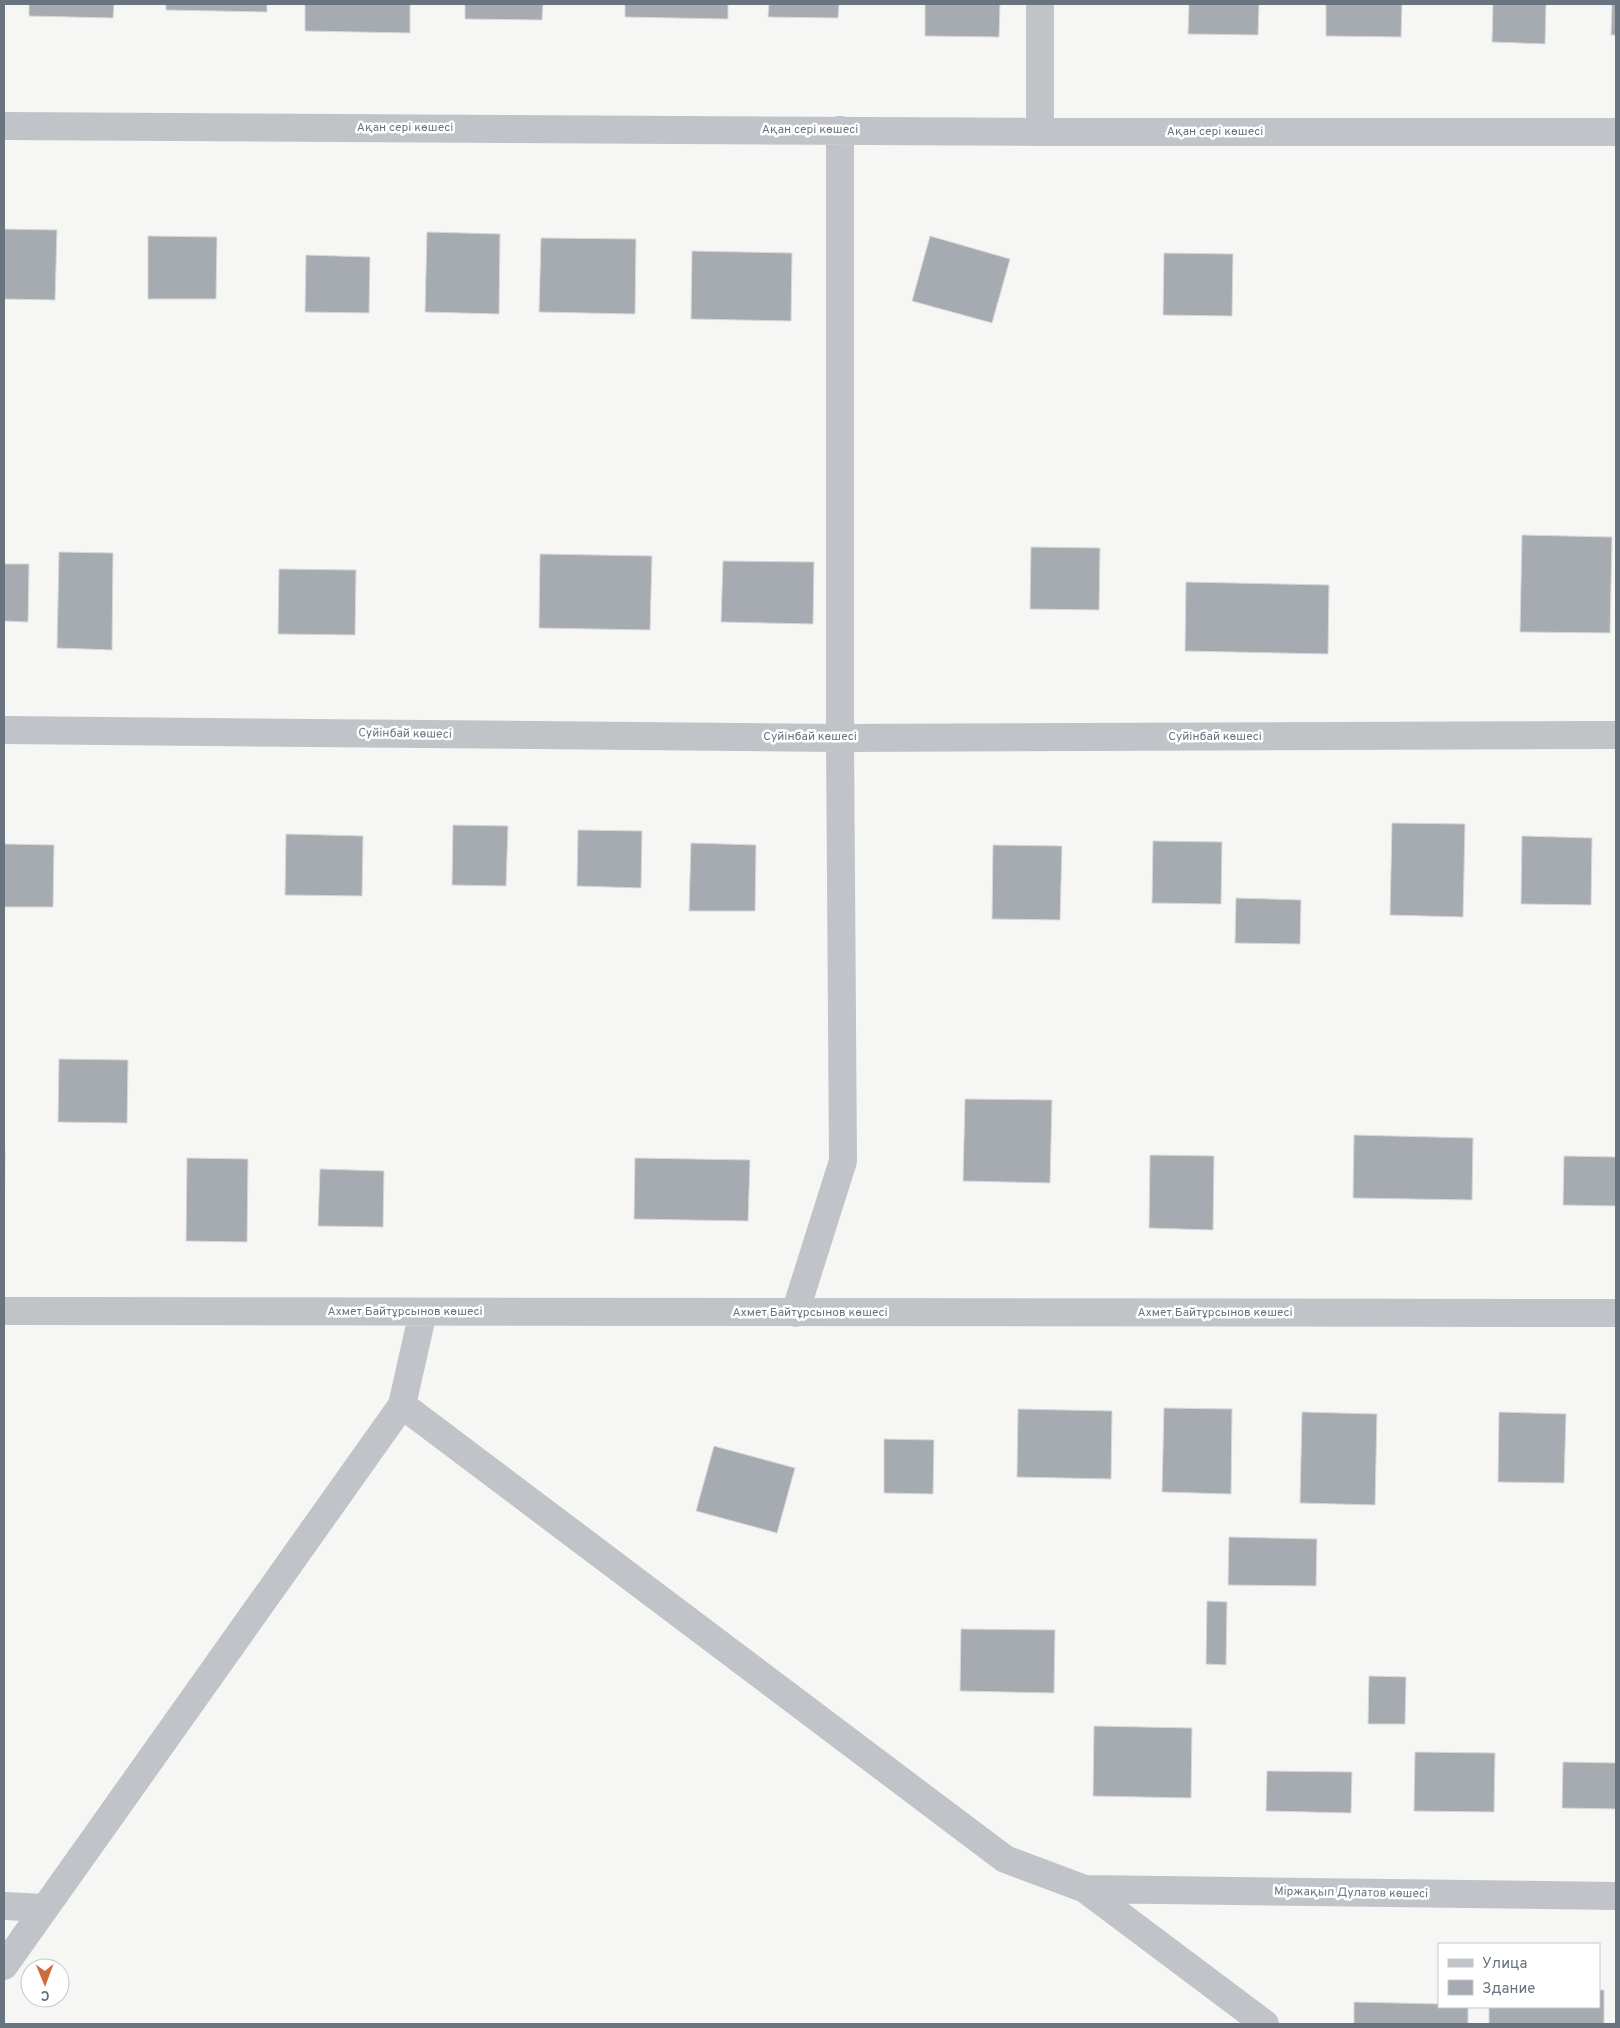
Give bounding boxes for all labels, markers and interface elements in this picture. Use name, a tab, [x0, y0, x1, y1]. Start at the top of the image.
street label: Ақан сері көшесі	[357, 120, 453, 136]
street label: Ақан сері көшесі	[762, 122, 858, 138]
street label: Ақан сері көшесі	[1167, 124, 1263, 140]
street label: Суйінбай көшесі	[358, 725, 452, 743]
street label: Суйінбай көшесі	[763, 729, 857, 745]
street label: Суйінбай көшесі	[1168, 729, 1262, 745]
street label: Ахмет Байтұрсынов көшесі	[327, 1304, 483, 1320]
street label: Ахмет Байтұрсынов көшесі	[732, 1305, 888, 1321]
street label: Ахмет Байтұрсынов көшесі	[1137, 1305, 1293, 1321]
street label: Міржақып Дулатов көшесі	[1274, 1884, 1428, 1902]
legend	[1438, 1943, 1600, 2008]
text: Улица	[1482, 1955, 1527, 1974]
north arrow	[20, 1958, 70, 2008]
text: Здание	[1482, 1980, 1535, 1999]
text: С	[41, 1986, 50, 2003]

